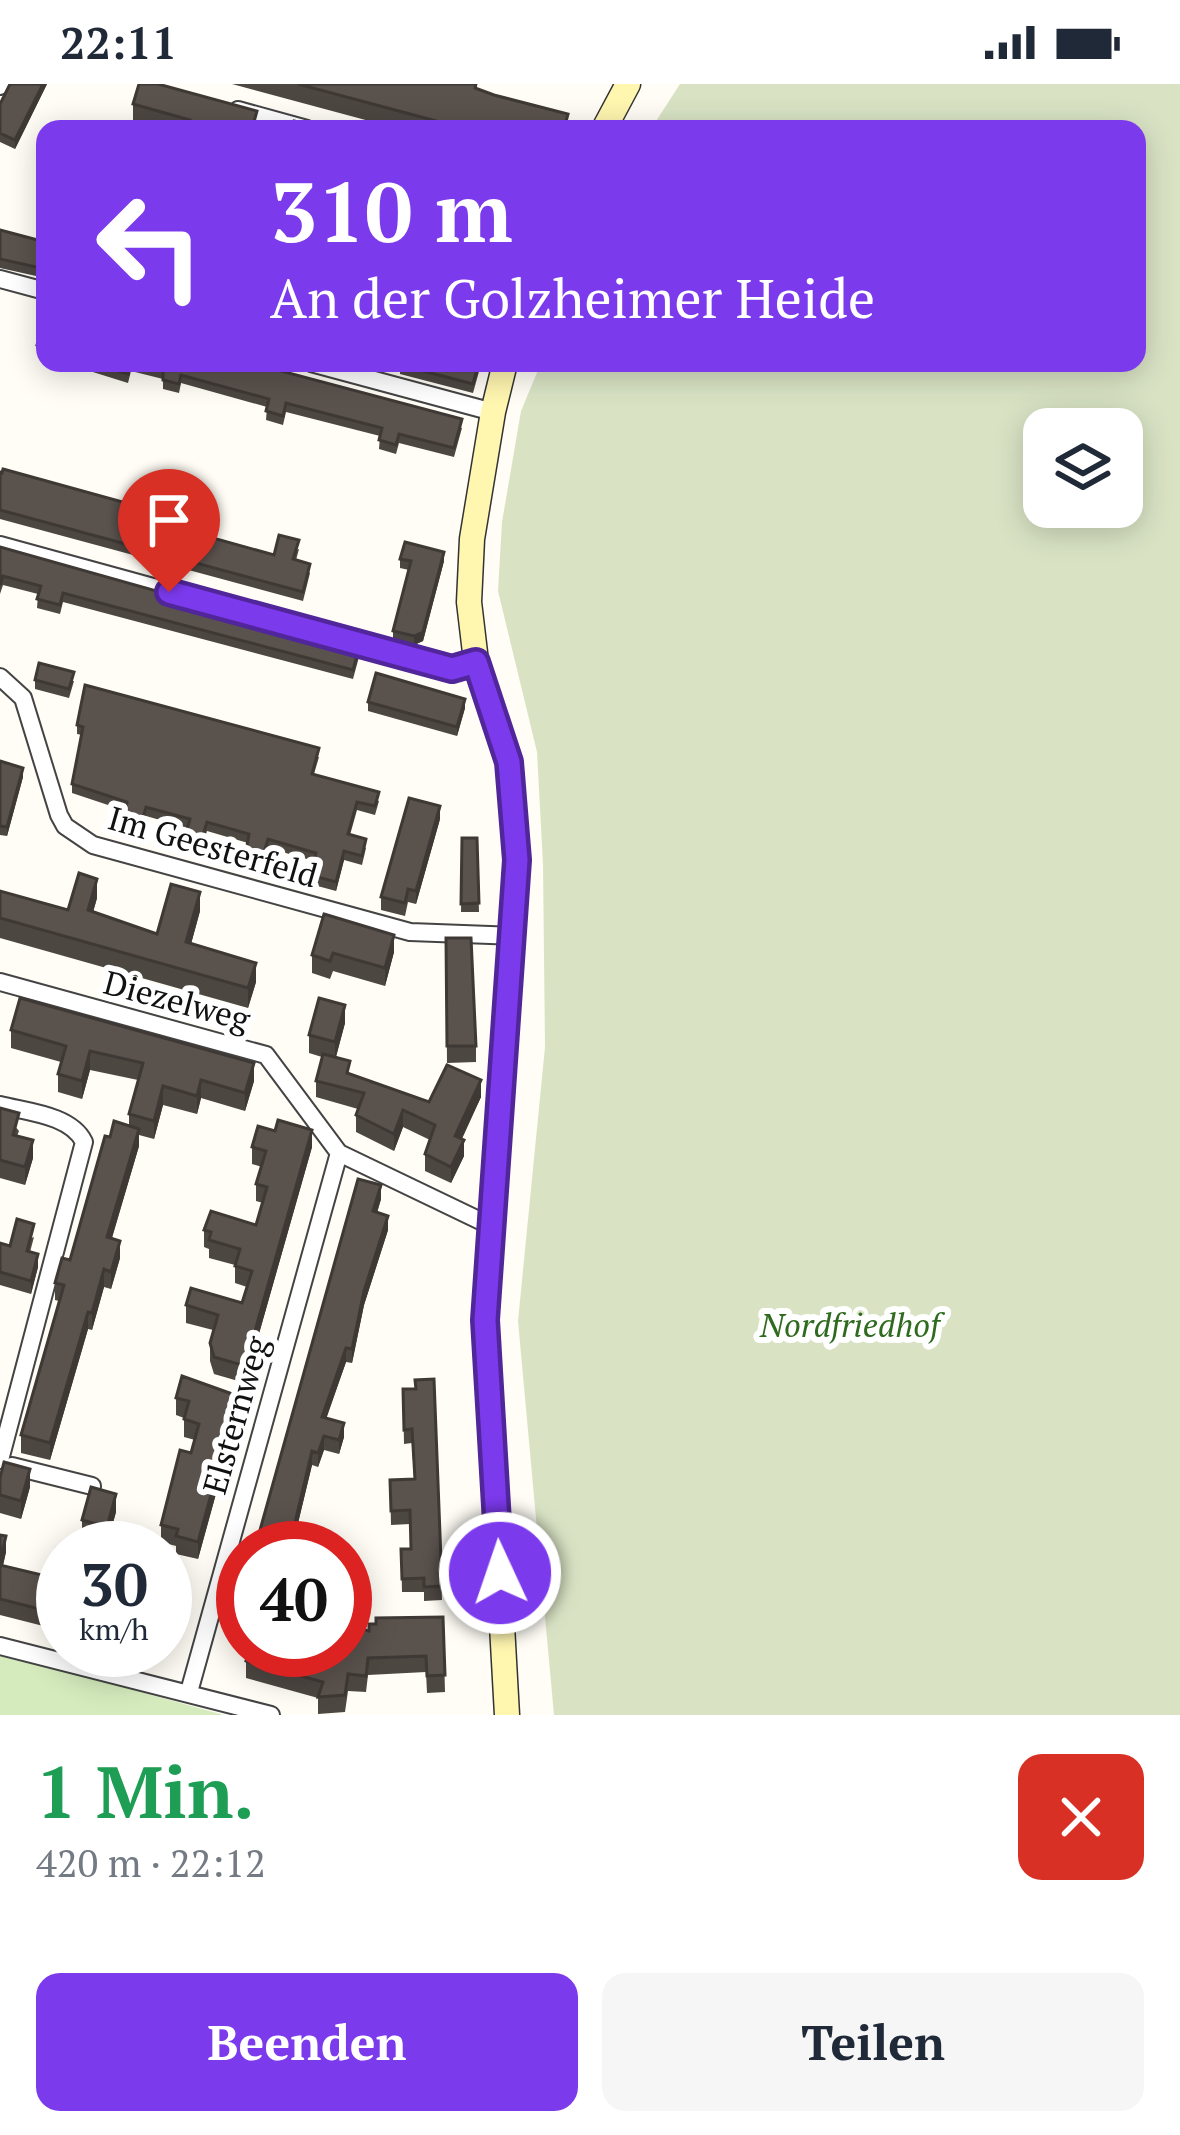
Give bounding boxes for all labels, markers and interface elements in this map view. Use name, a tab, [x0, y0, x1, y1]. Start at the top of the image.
text: 22:11	[60, 12, 177, 72]
text: 310 m	[270, 155, 513, 266]
icon: left	[72, 168, 228, 324]
text: An der Golzheimer Heide	[270, 262, 875, 333]
map controls	[1023, 408, 1143, 528]
button: layers	[1023, 408, 1143, 528]
pin	[118, 469, 220, 592]
icon: arrive	[136, 487, 202, 553]
street label: Im Geesterfeld	[104, 796, 322, 896]
street label: Diezelweg	[99, 960, 255, 1040]
park label: Nordfriedhof	[759, 1303, 946, 1346]
street label: Elsternweg	[192, 1331, 278, 1499]
position arrow	[437, 1510, 563, 1636]
speed limit sign: 40	[216, 1521, 372, 1677]
text: 30	[80, 1544, 148, 1623]
text: km/h	[79, 1609, 149, 1649]
text: 1 Min.	[36, 1743, 255, 1839]
button: close	[1018, 1754, 1144, 1880]
text: 420 m · 22:12	[36, 1836, 266, 1888]
button: Beenden	[36, 1973, 578, 2111]
button: Teilen	[602, 1973, 1144, 2111]

